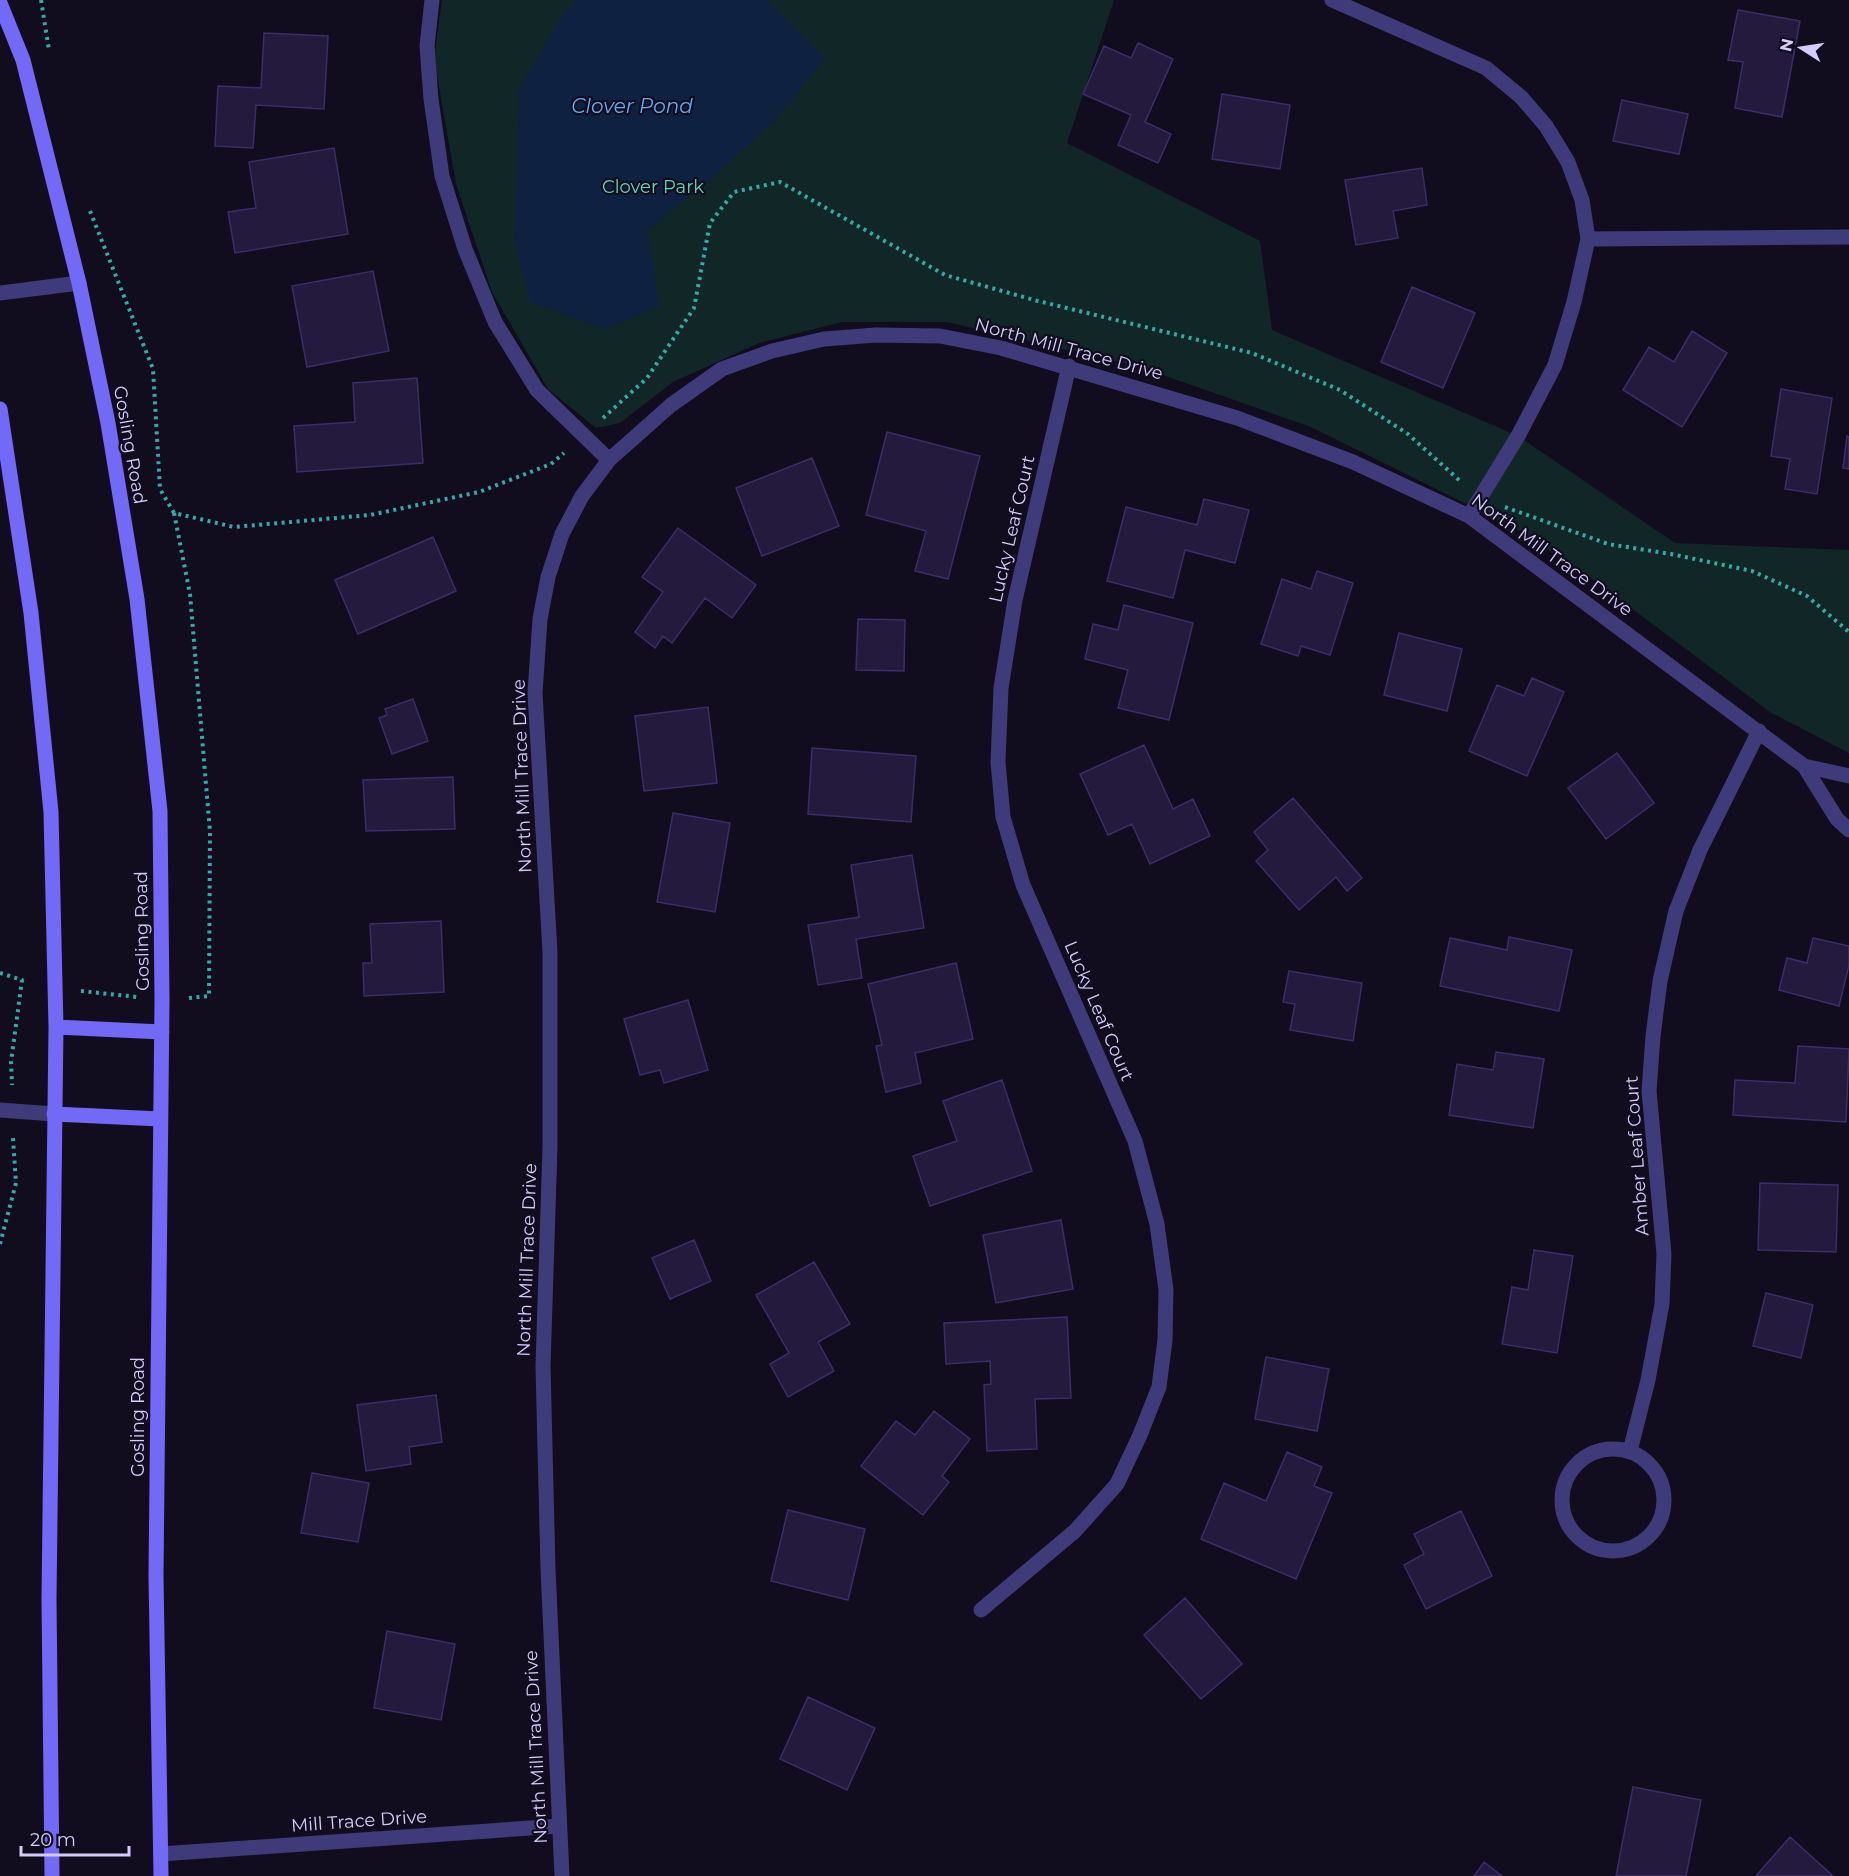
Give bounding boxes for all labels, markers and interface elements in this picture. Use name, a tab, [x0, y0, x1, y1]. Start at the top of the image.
north arrow	[1771, 18, 1831, 78]
text: N	[1776, 37, 1797, 53]
water label: Clover Pond	[571, 94, 693, 118]
park label: Clover Park	[602, 176, 704, 198]
street label: North Mill Trace Drive	[972, 313, 1166, 385]
street label: Gosling Road	[109, 384, 151, 506]
street label: Lucky Leaf Court	[984, 453, 1040, 605]
street label: North Mill Trace Drive	[1467, 489, 1637, 621]
street label: North Mill Trace Drive	[508, 679, 536, 873]
street label: Gosling Road	[130, 871, 154, 991]
street label: Lucky Leaf Court	[1059, 937, 1139, 1085]
street label: Amber Leaf Court	[1620, 1075, 1654, 1237]
street label: North Mill Trace Drive	[513, 1163, 541, 1357]
street label: Gosling Road	[127, 1357, 149, 1477]
street label: North Mill Trace Drive	[520, 1649, 552, 1844]
street label: Mill Trace Drive	[290, 1805, 428, 1837]
scale bar	[21, 1819, 129, 1857]
text: 20 m	[30, 1829, 76, 1851]

